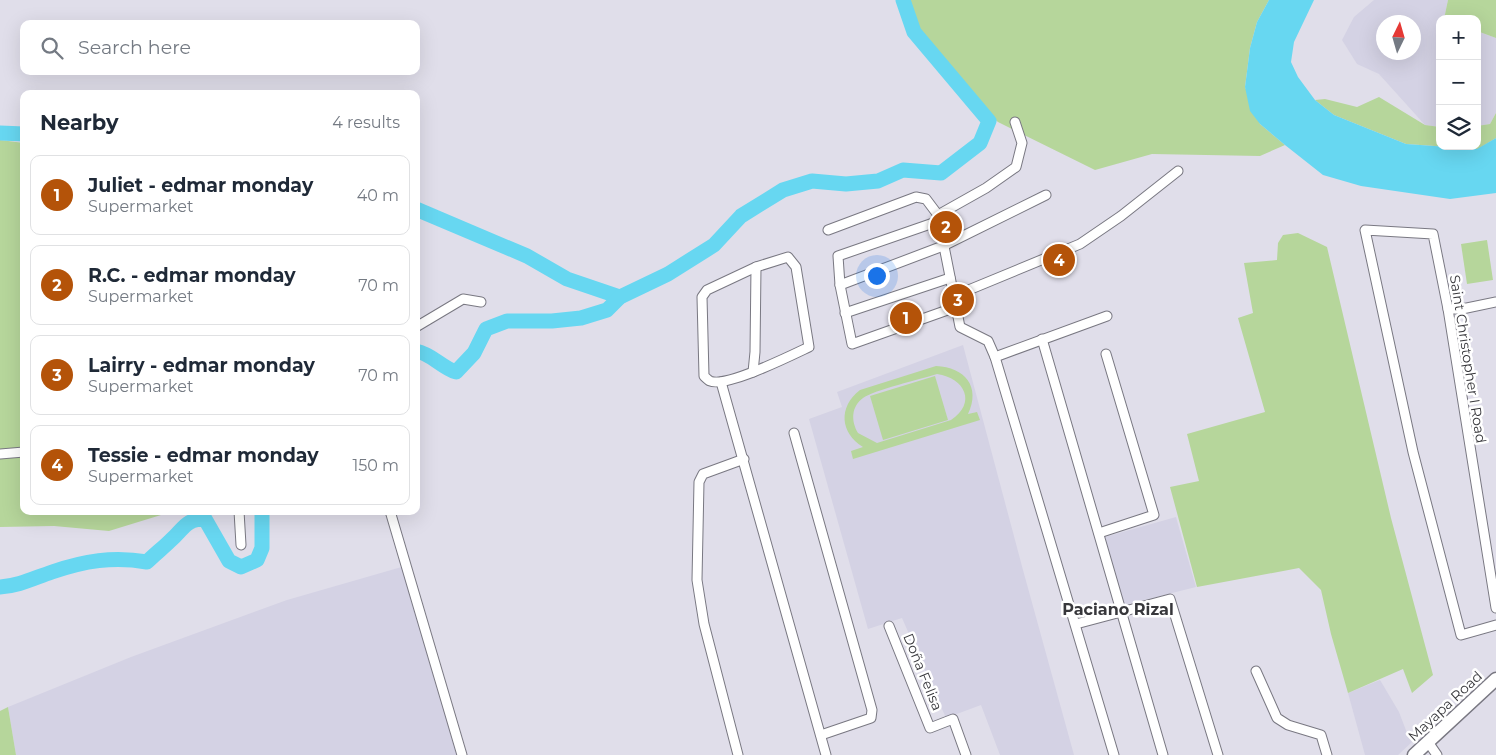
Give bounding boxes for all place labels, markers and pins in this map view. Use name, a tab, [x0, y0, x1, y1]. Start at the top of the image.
pin: 2	[930, 208, 962, 246]
pin: 4	[1043, 241, 1075, 279]
pin: 3	[942, 281, 974, 319]
pin: 1	[890, 299, 922, 337]

